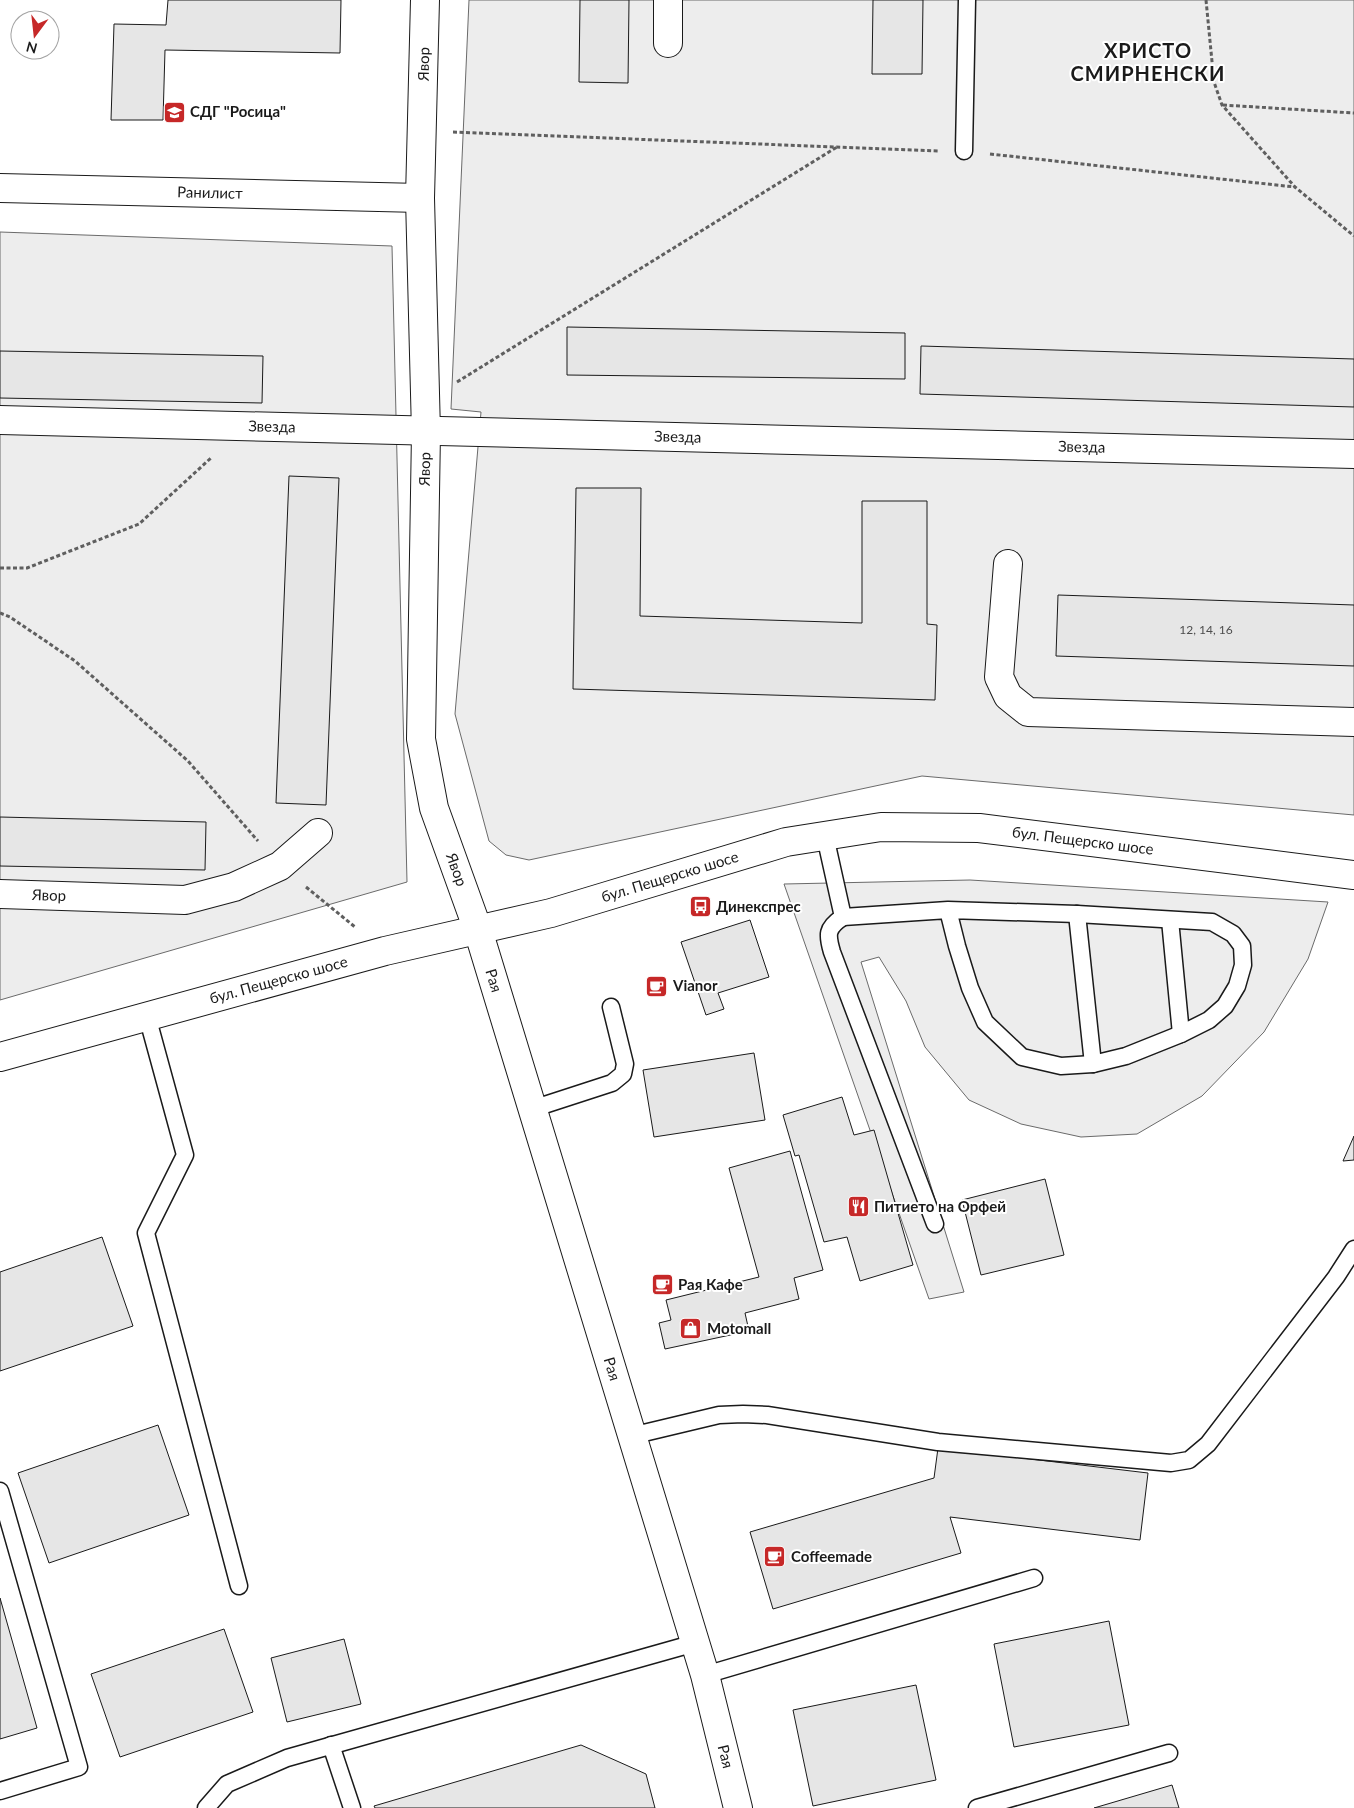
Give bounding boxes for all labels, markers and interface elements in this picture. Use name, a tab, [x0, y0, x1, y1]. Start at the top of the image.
north arrow	[10, 10, 60, 60]
text: N	[24, 38, 39, 58]
district label: ХРИСТО СМИРНЕНСКИ	[1071, 38, 1225, 85]
street label: Явор	[414, 47, 432, 82]
school or university icon: СДГ "Росица"	[162, 100, 186, 124]
place label: СДГ "Росица"	[190, 102, 286, 120]
street label: Ранилист	[177, 182, 243, 202]
street label: Звезда	[248, 416, 296, 435]
street label: Звезда	[654, 426, 702, 446]
street label: Звезда	[1058, 437, 1106, 456]
street label: Явор	[415, 452, 433, 487]
house number: 12, 14, 16	[1179, 622, 1233, 637]
street label: бул. Пещерско шосе	[1011, 822, 1155, 858]
street label: бул. Пещерско шосе	[599, 847, 741, 905]
street label: Явор	[443, 849, 471, 889]
street label: Явор	[31, 885, 66, 904]
bus stop icon: Динекспрес	[688, 895, 712, 919]
place label: Динекспрес	[716, 897, 801, 915]
street label: бул. Пещерско шосе	[207, 952, 349, 1007]
street label: Рая	[482, 966, 506, 994]
cafe icon: Vianor	[645, 974, 669, 998]
place label: Vianor	[672, 976, 718, 994]
restaurant icon: Питието на Орфей	[846, 1195, 870, 1219]
place label: Питието на Орфей	[874, 1197, 1006, 1215]
cafe icon: Рая Кафе	[650, 1273, 674, 1297]
place label: Рая Кафе	[678, 1275, 743, 1293]
shop icon: Motomall	[679, 1317, 703, 1341]
place label: Motomall	[707, 1319, 771, 1337]
street label: Рая	[601, 1355, 625, 1383]
cafe icon: Coffeemade	[763, 1545, 787, 1569]
place label: Coffeemade	[791, 1547, 872, 1565]
street label: Рая	[715, 1743, 738, 1770]

